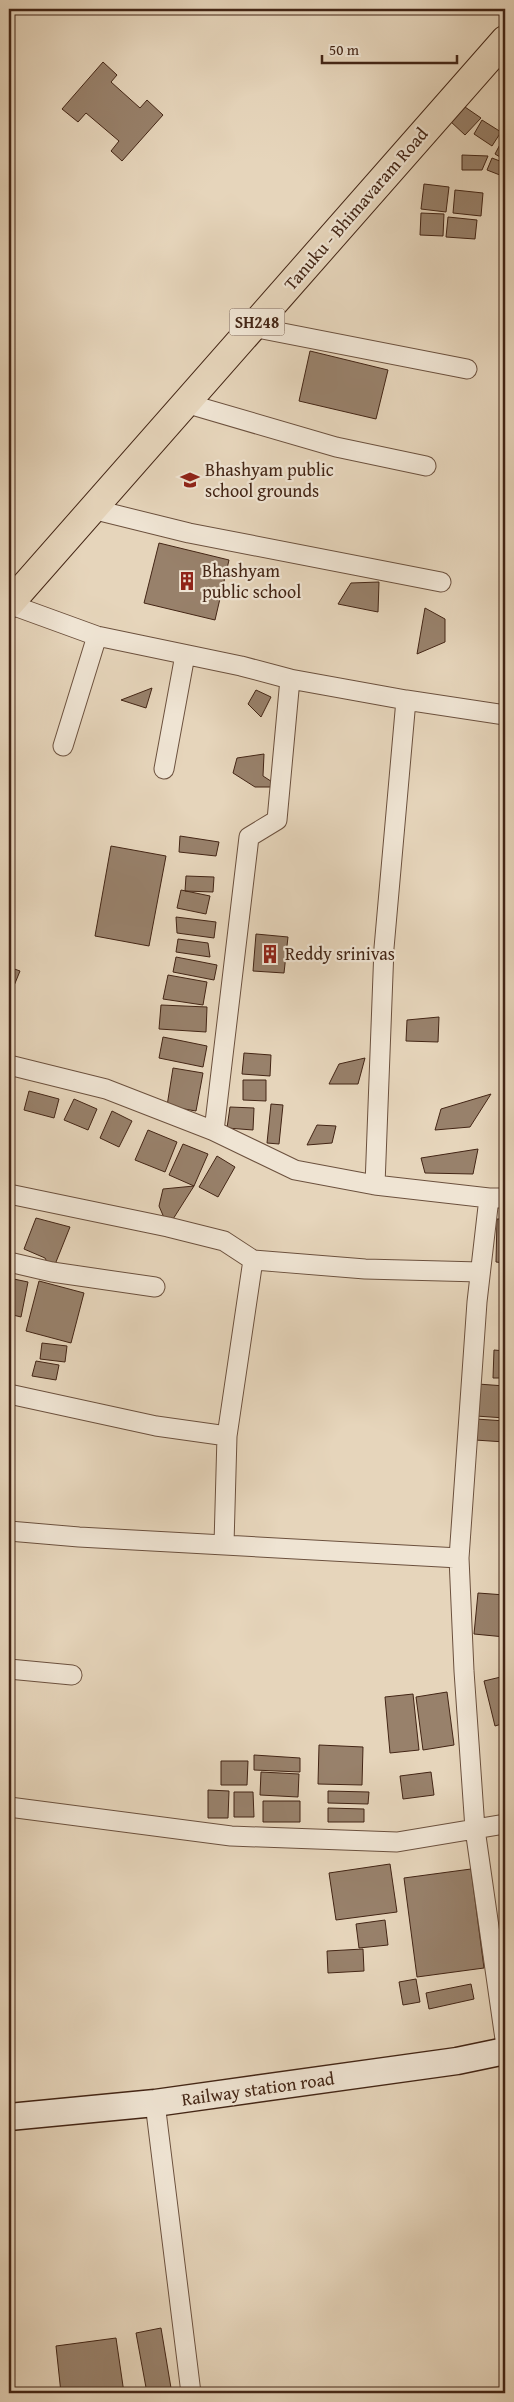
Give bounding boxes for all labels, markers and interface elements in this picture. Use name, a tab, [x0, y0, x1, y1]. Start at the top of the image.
scale bar	[322, 32, 456, 64]
text: 50 m	[329, 39, 360, 60]
street label: Tanuku - Bhimavaram Road	[277, 121, 434, 296]
road number: SH248	[230, 308, 284, 336]
place label: Bhashyam public school grounds	[205, 456, 334, 504]
school or university icon: Bhashyam public school grounds	[179, 469, 201, 491]
place label: Bhashyam public school	[202, 557, 301, 605]
building icon: Bhashyam public school	[176, 570, 198, 592]
place label: Reddy srinivas	[285, 940, 395, 967]
building icon: Reddy srinivas	[259, 943, 281, 965]
street label: Railway station road	[180, 2064, 336, 2113]

